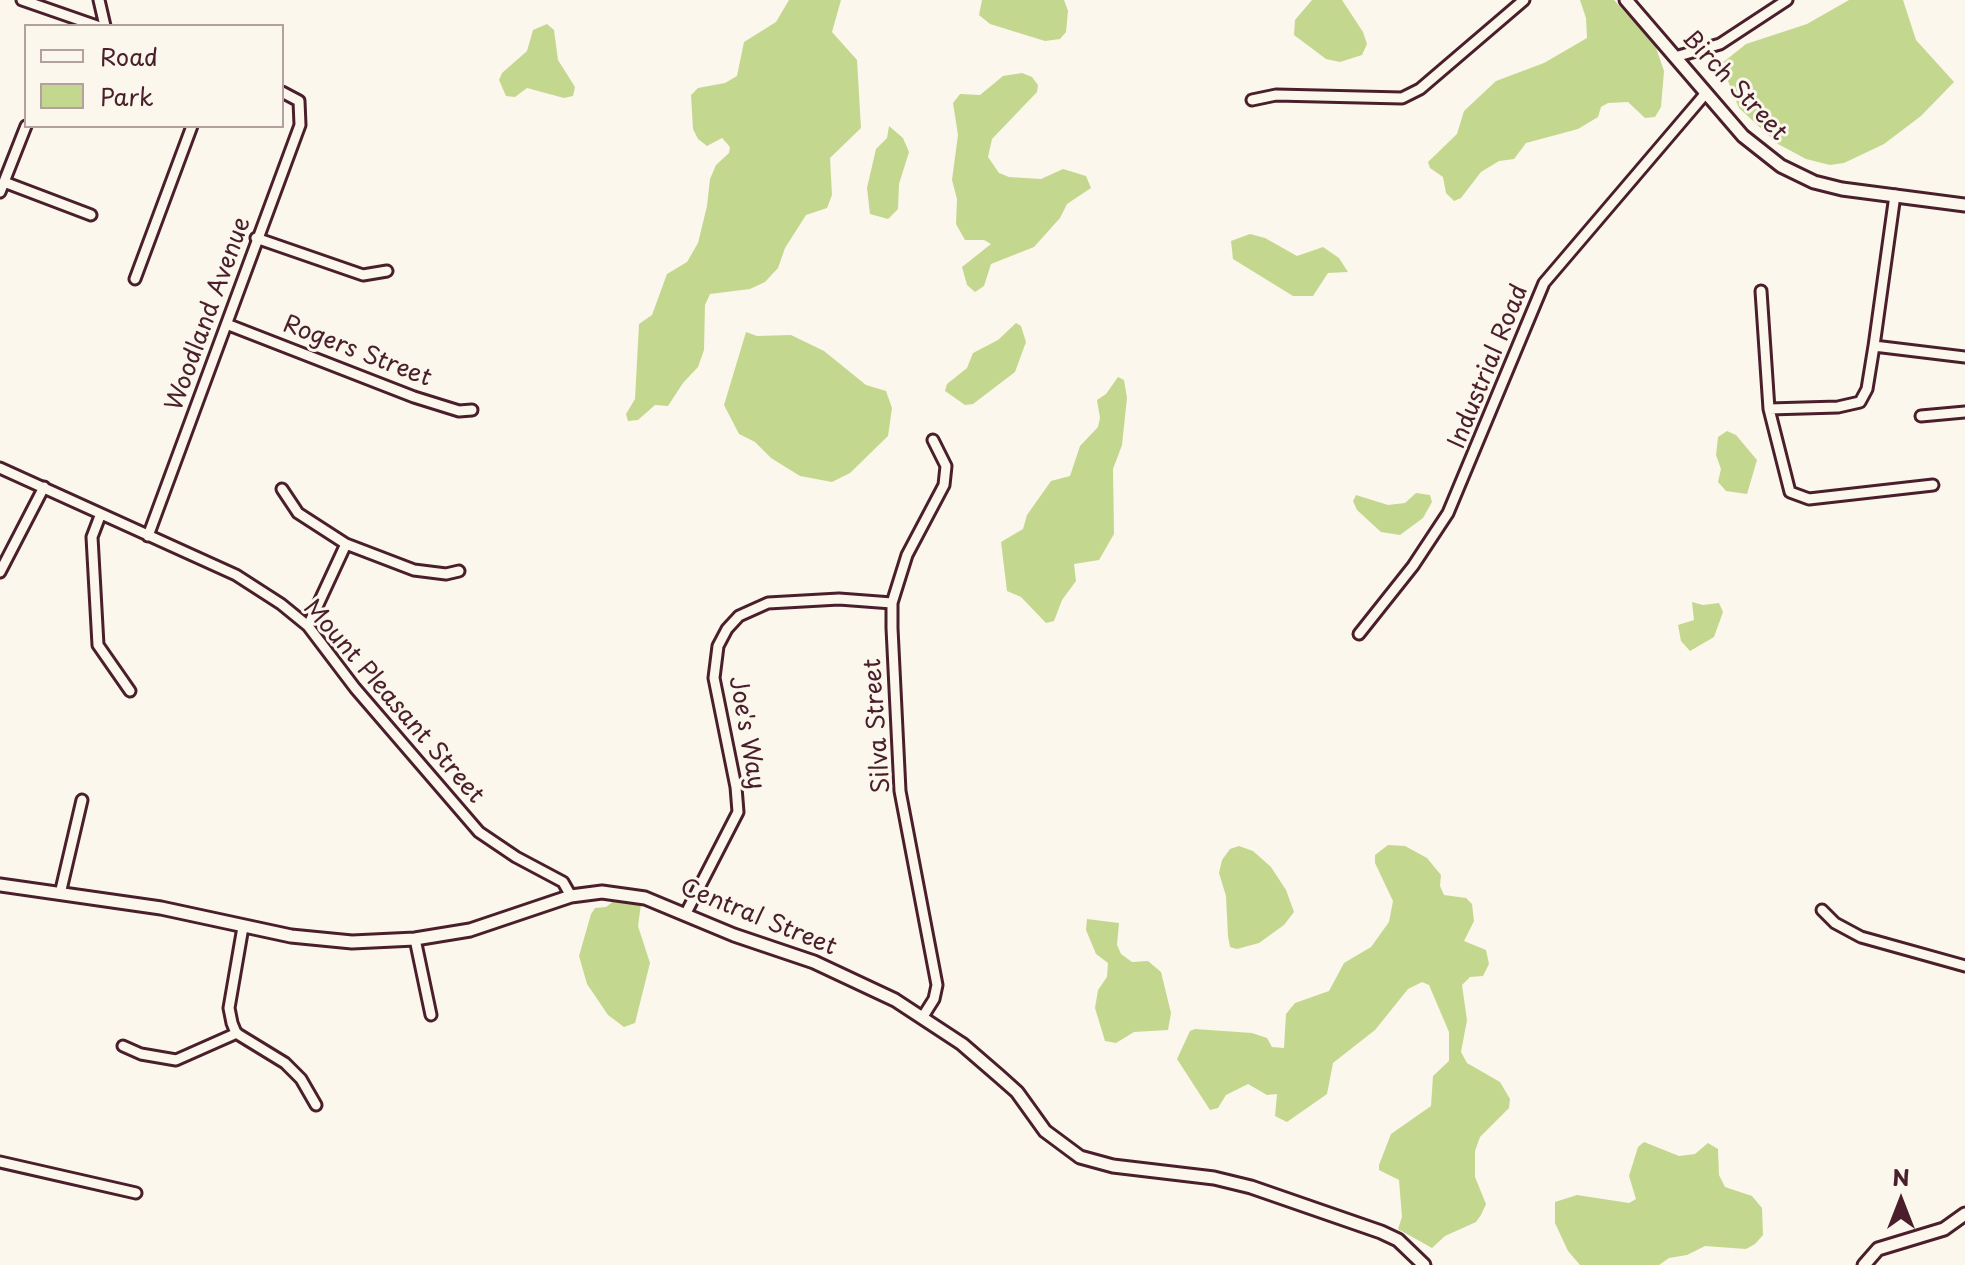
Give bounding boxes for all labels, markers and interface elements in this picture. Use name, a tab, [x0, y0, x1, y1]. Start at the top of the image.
legend	[24, 24, 284, 128]
street label: Birch Street	[1675, 25, 1793, 147]
text: Road	[100, 38, 158, 74]
text: Park	[100, 78, 154, 114]
street label: Woodland Avenue	[161, 213, 257, 415]
street label: Industrial Road	[1443, 281, 1535, 453]
street label: Rogers Street	[279, 310, 435, 394]
street label: Mount Pleasant Street	[297, 594, 489, 810]
street label: Silva Street	[859, 657, 897, 795]
street label: Joe's Way	[722, 674, 770, 792]
street label: Central Street	[675, 873, 841, 963]
text: N	[1892, 1160, 1910, 1193]
north arrow	[1861, 1161, 1941, 1241]

